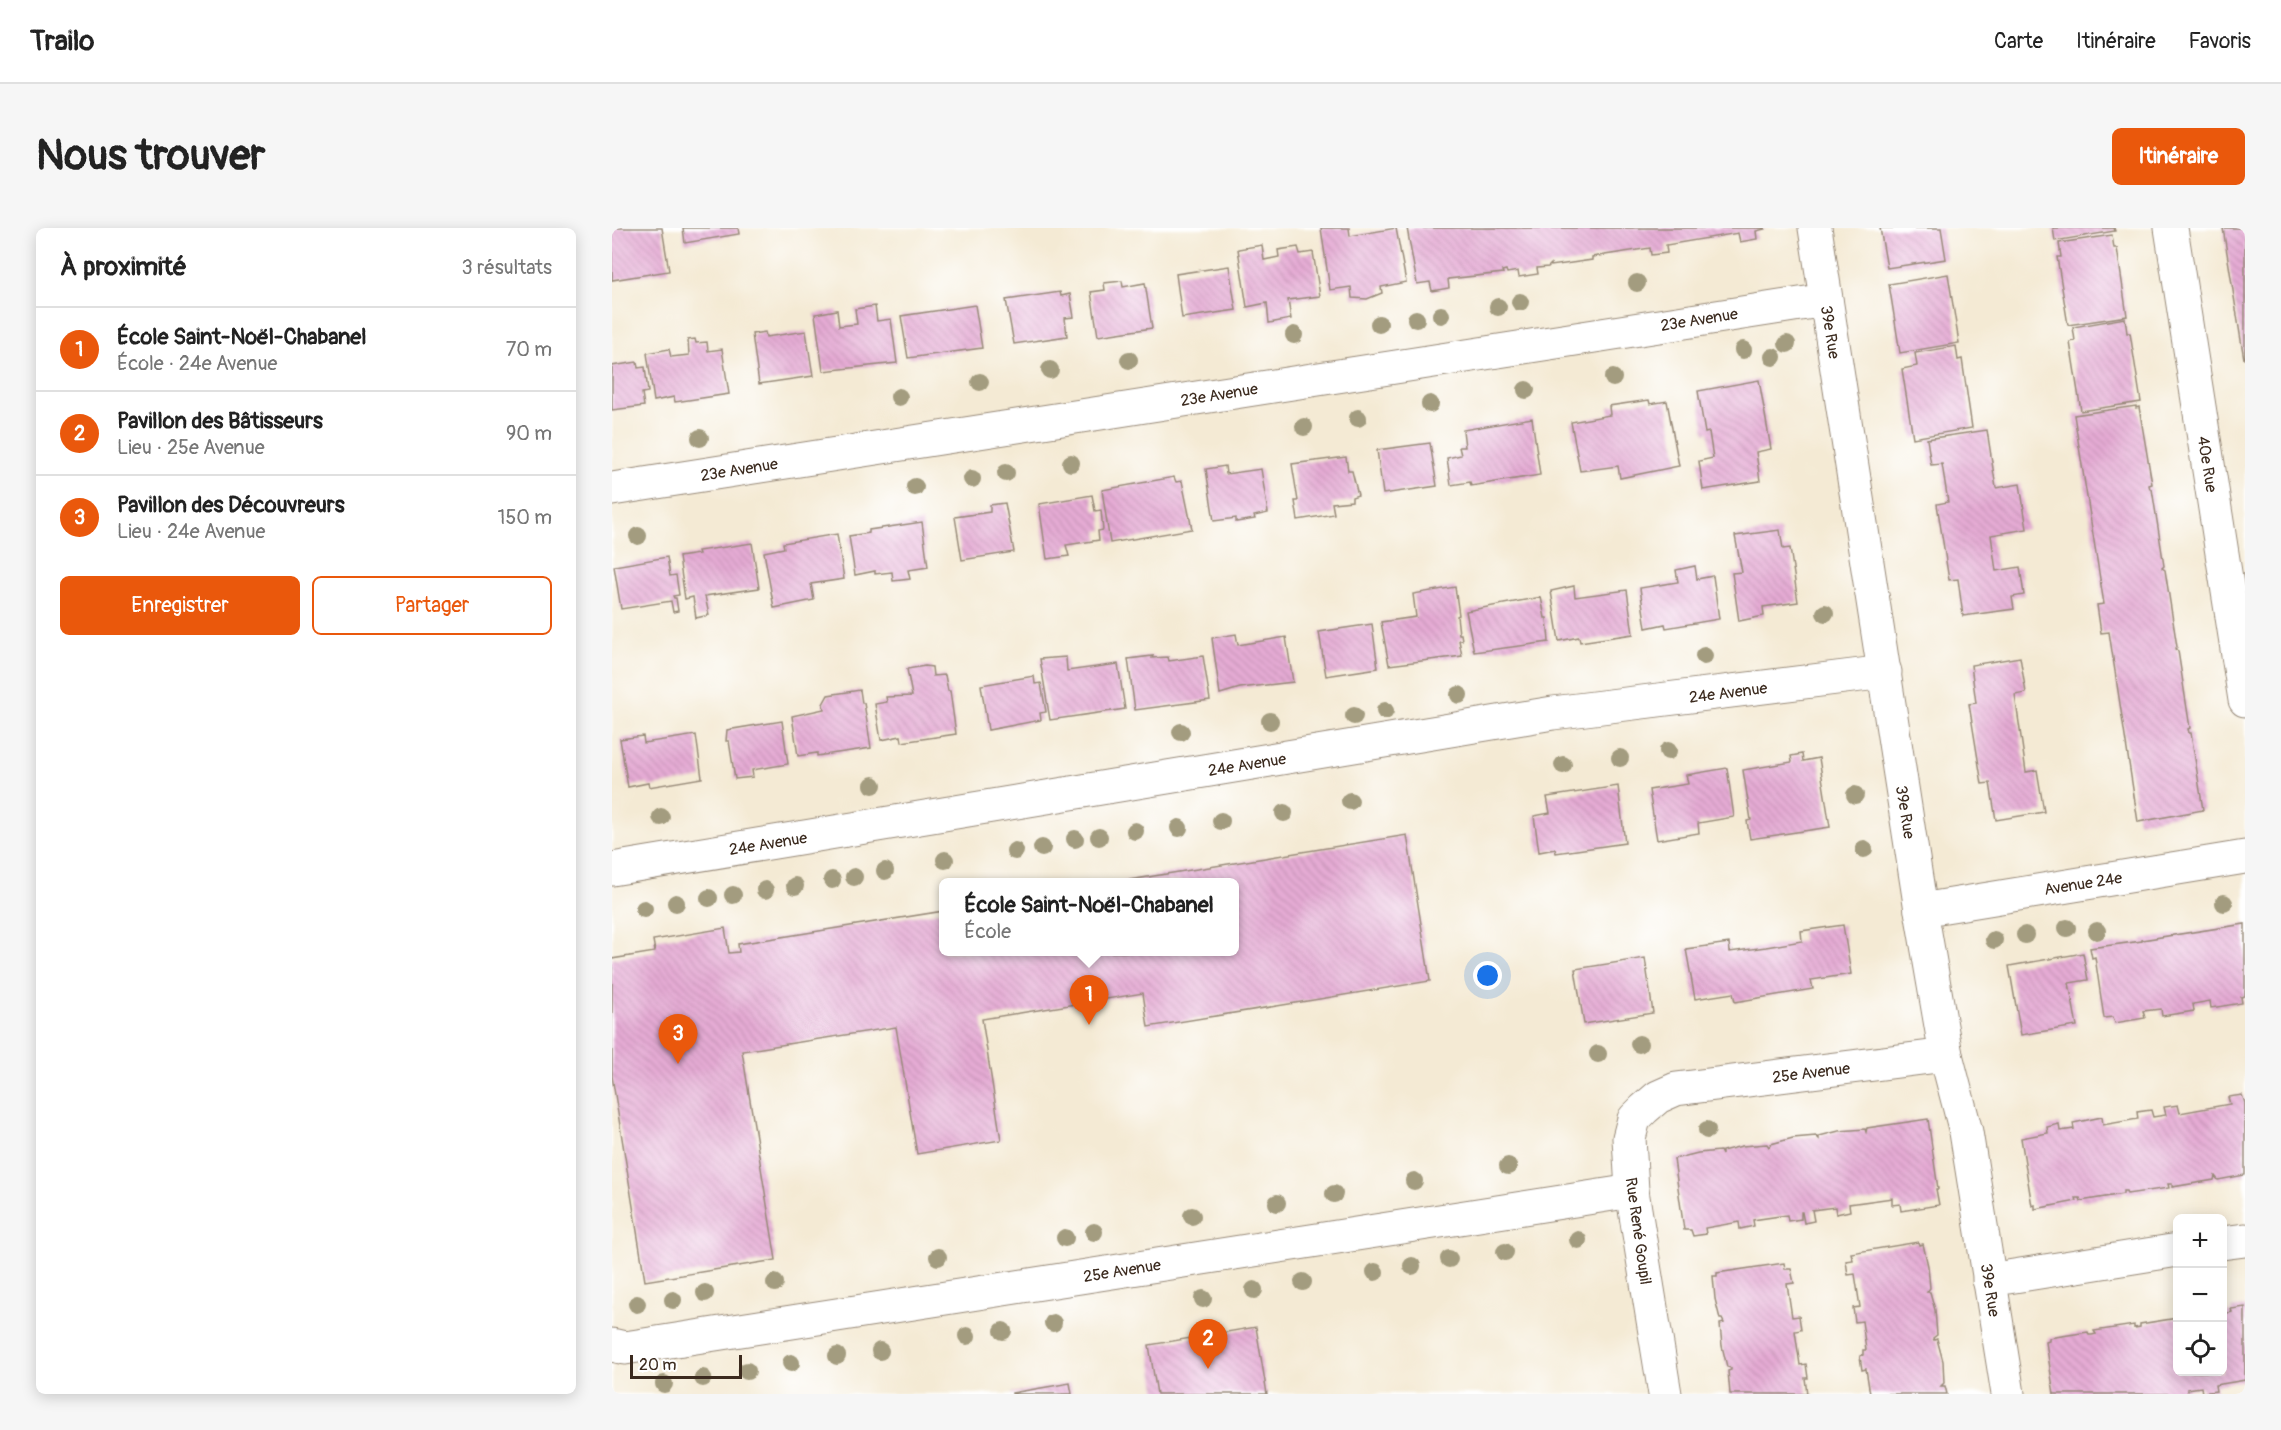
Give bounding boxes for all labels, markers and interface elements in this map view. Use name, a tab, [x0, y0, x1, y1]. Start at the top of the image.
text: Trailo	[30, 24, 94, 59]
text: Carte	[1994, 28, 2043, 55]
text: Itinéraire	[2076, 28, 2156, 55]
text: Favoris	[2189, 28, 2251, 55]
button: Itinéraire	[2112, 128, 2245, 185]
text: Nous trouver	[36, 130, 265, 182]
text: À proximité	[60, 251, 187, 283]
text: 3 résultats	[462, 255, 552, 280]
street label: 23e Avenue	[1659, 304, 1739, 336]
street label: 39e Rue	[1816, 304, 1844, 360]
text: École Saint-Noël-Chabanel	[117, 323, 366, 351]
text: 1	[76, 337, 83, 362]
text: 70 m	[506, 337, 552, 362]
text: École · 24e Avenue	[117, 351, 277, 376]
street label: 23e Avenue	[1179, 379, 1259, 411]
text: Pavillon des Bâtisseurs	[117, 407, 323, 435]
text: 2	[74, 421, 85, 446]
text: 90 m	[506, 421, 552, 446]
text: Lieu · 25e Avenue	[117, 435, 265, 460]
street label: 40e Rue	[2193, 435, 2221, 494]
street label: 23e Avenue	[699, 454, 779, 486]
text: Pavillon des Découvreurs	[117, 491, 345, 519]
text: 3	[74, 505, 85, 530]
text: 150 m	[498, 505, 552, 530]
text: Lieu · 24e Avenue	[117, 519, 265, 544]
button: Enregistrer	[60, 576, 300, 635]
button: Partager	[312, 576, 552, 635]
street label: 24e Avenue	[1688, 678, 1769, 708]
street label: 24e Avenue	[1207, 749, 1288, 781]
street label: 39e Rue	[1891, 784, 1919, 840]
street label: 24e Avenue	[728, 828, 809, 860]
street label: Avenue 24e	[2043, 868, 2124, 900]
popup	[939, 878, 1239, 956]
text: École Saint-Noël-Chabanel	[964, 891, 1214, 919]
text: École	[964, 919, 1011, 944]
your location	[1473, 961, 1502, 990]
pin: 1	[1070, 976, 1108, 1025]
pin: 3	[658, 1014, 698, 1064]
street label: 25e Avenue	[1771, 1058, 1851, 1088]
street label: Rue René Goupil	[1621, 1176, 1655, 1286]
map controls	[2173, 1214, 2227, 1376]
button: +	[2173, 1214, 2227, 1268]
street label: 25e Avenue	[1082, 1255, 1162, 1287]
street label: 39e Rue	[1976, 1262, 2004, 1318]
button: −	[2173, 1268, 2227, 1322]
pin: 2	[1188, 1320, 1228, 1369]
button: locate	[2173, 1322, 2227, 1376]
scale bar	[630, 1352, 742, 1380]
text: 20 m	[639, 1355, 677, 1375]

